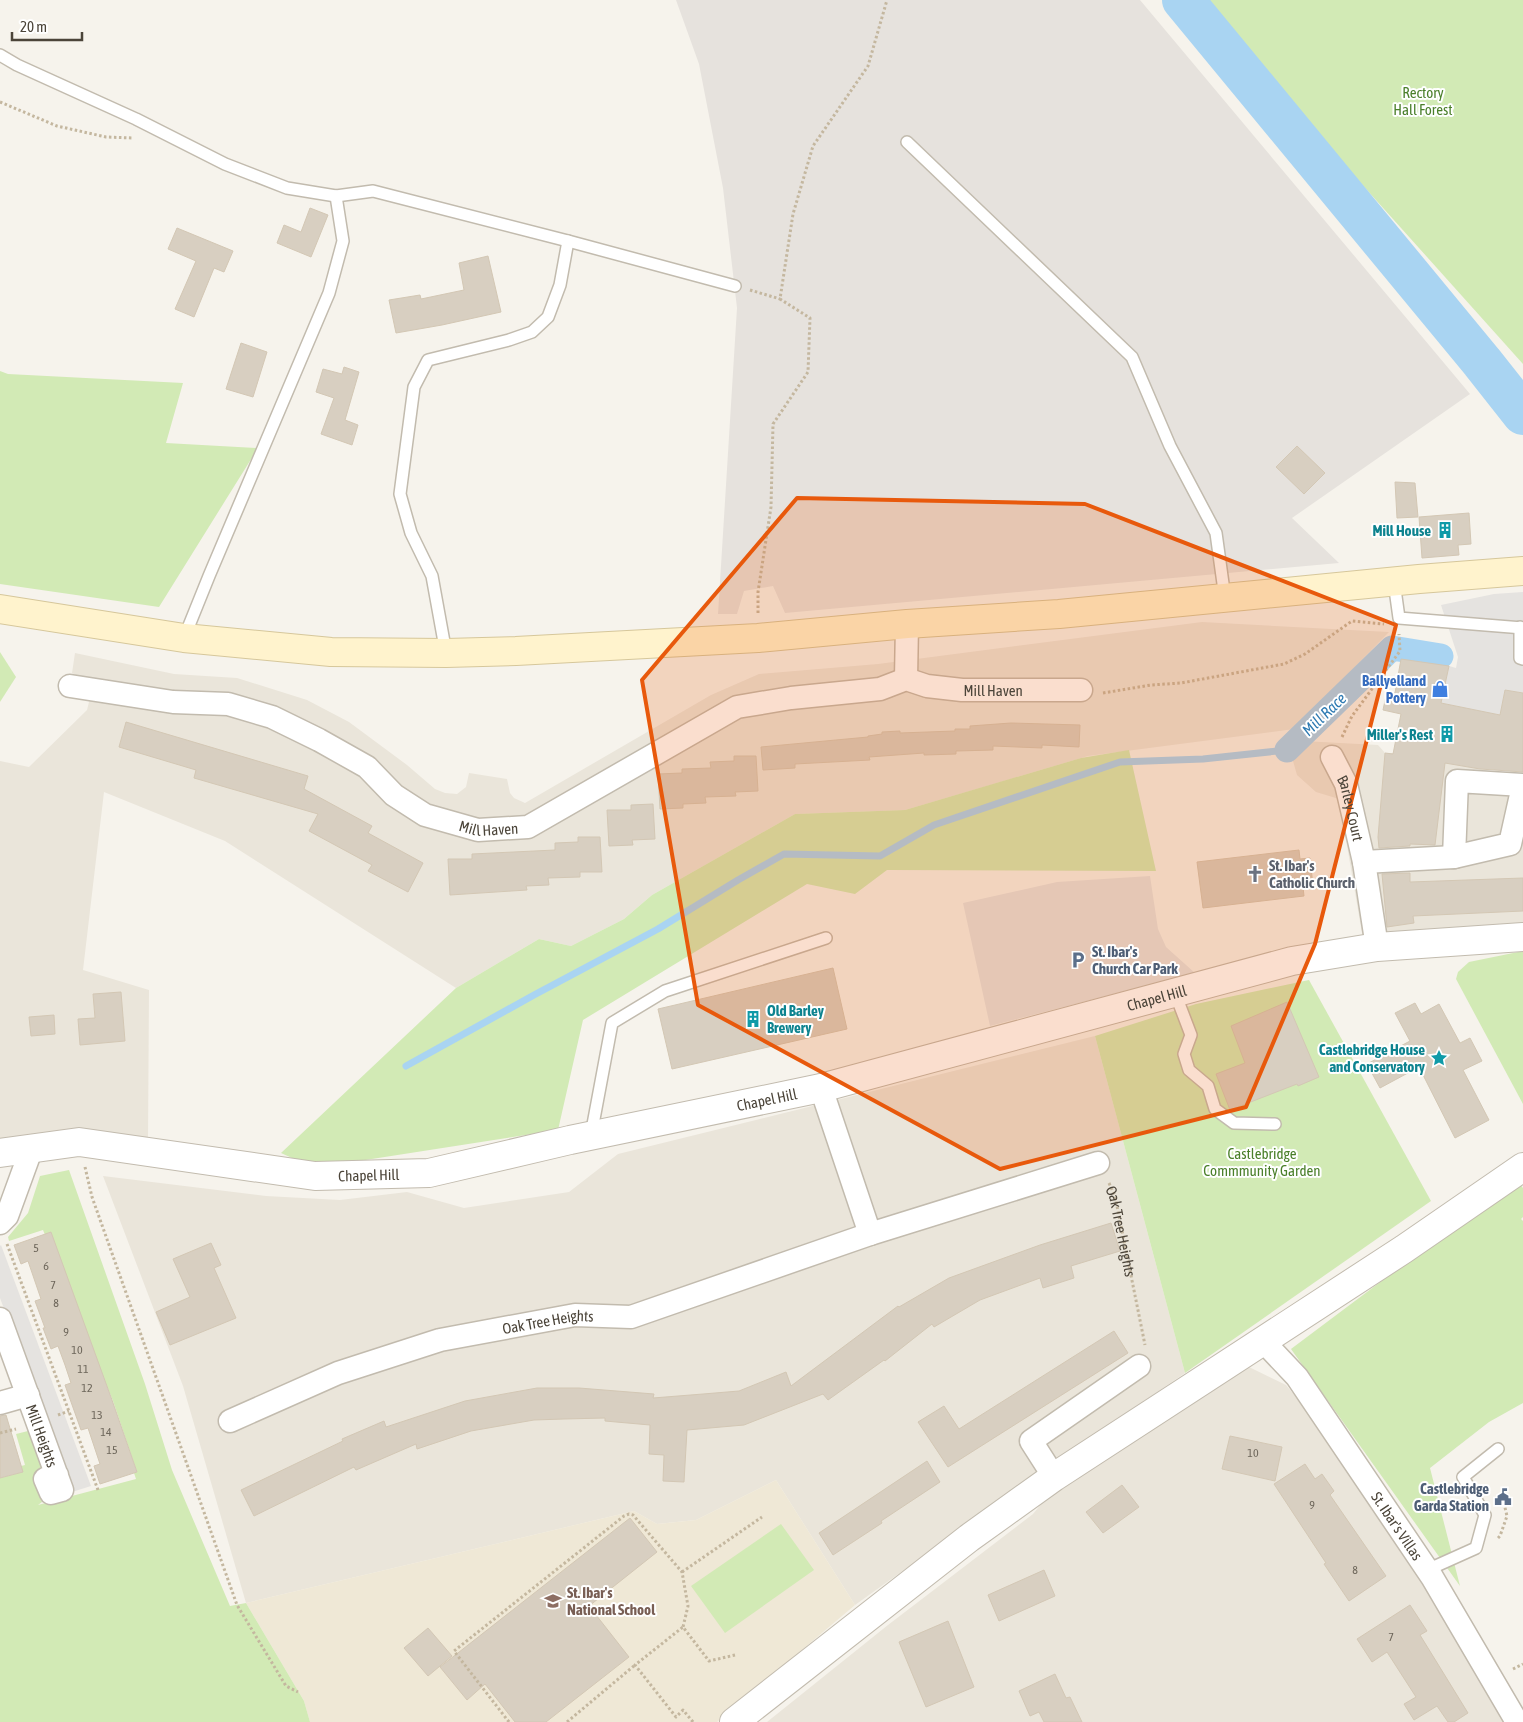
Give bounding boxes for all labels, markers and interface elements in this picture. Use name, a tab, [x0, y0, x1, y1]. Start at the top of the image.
scale bar	[12, 10, 82, 42]
text: 20 m	[20, 18, 47, 35]
park label: Rectory Hall Forest	[1393, 84, 1453, 118]
building icon: Mill House	[1435, 520, 1455, 540]
place label: Mill House	[1372, 522, 1431, 539]
place label: Ballyelland Pottery	[1362, 672, 1427, 706]
shop icon: Ballyelland Pottery	[1430, 679, 1450, 699]
street label: Mill Haven	[963, 682, 1023, 699]
water label: Mill Race	[1298, 689, 1350, 739]
building icon: Miller's Rest	[1437, 724, 1457, 744]
place label: Miller's Rest	[1367, 726, 1434, 743]
street label: Barley Court	[1334, 772, 1367, 843]
street label: Mill Haven	[457, 817, 519, 839]
place label: St. Ibar's Catholic Church	[1269, 857, 1355, 891]
church icon: St. Ibar's Catholic Church	[1245, 864, 1265, 884]
place label: St. Ibar's Church Car Park	[1092, 943, 1178, 977]
parking icon: St. Ibar's Church Car Park	[1068, 950, 1088, 970]
street label: Chapel Hill	[1125, 981, 1188, 1014]
place label: Old Barley Brewery	[767, 1002, 825, 1036]
building icon: Old Barley Brewery	[743, 1009, 763, 1029]
place label: Castlebridge House and Conservatory	[1319, 1041, 1426, 1075]
place icon: Castlebridge House and Conservatory	[1429, 1048, 1449, 1068]
street label: Chapel Hill	[735, 1085, 798, 1114]
park label: Castlebridge Commmunity Garden	[1203, 1145, 1321, 1179]
street label: Chapel Hill	[338, 1165, 400, 1184]
street label: Oak Tree Heights	[1103, 1183, 1140, 1278]
house number: 5	[33, 1241, 39, 1255]
house number: 6	[43, 1259, 49, 1273]
house number: 7	[50, 1278, 56, 1292]
house number: 8	[53, 1296, 59, 1310]
street label: Oak Tree Heights	[501, 1306, 594, 1337]
house number: 9	[63, 1325, 69, 1339]
house number: 10	[71, 1343, 83, 1357]
house number: 11	[77, 1362, 89, 1376]
house number: 12	[81, 1381, 93, 1395]
street label: Mill Heights	[23, 1402, 61, 1469]
house number: 13	[91, 1408, 103, 1422]
house number: 14	[100, 1425, 112, 1439]
house number: 15	[106, 1443, 118, 1457]
house number: 10	[1247, 1446, 1259, 1460]
place label: Castlebridge Garda Station	[1414, 1480, 1489, 1514]
public building icon: Castlebridge Garda Station	[1493, 1487, 1513, 1507]
street label: St. Ibar's Villas	[1368, 1488, 1426, 1563]
house number: 9	[1309, 1498, 1315, 1512]
house number: 8	[1352, 1563, 1358, 1577]
place label: St. Ibar's National School	[567, 1584, 656, 1618]
school or university icon: St. Ibar's National School	[543, 1591, 563, 1611]
house number: 7	[1388, 1630, 1394, 1644]

